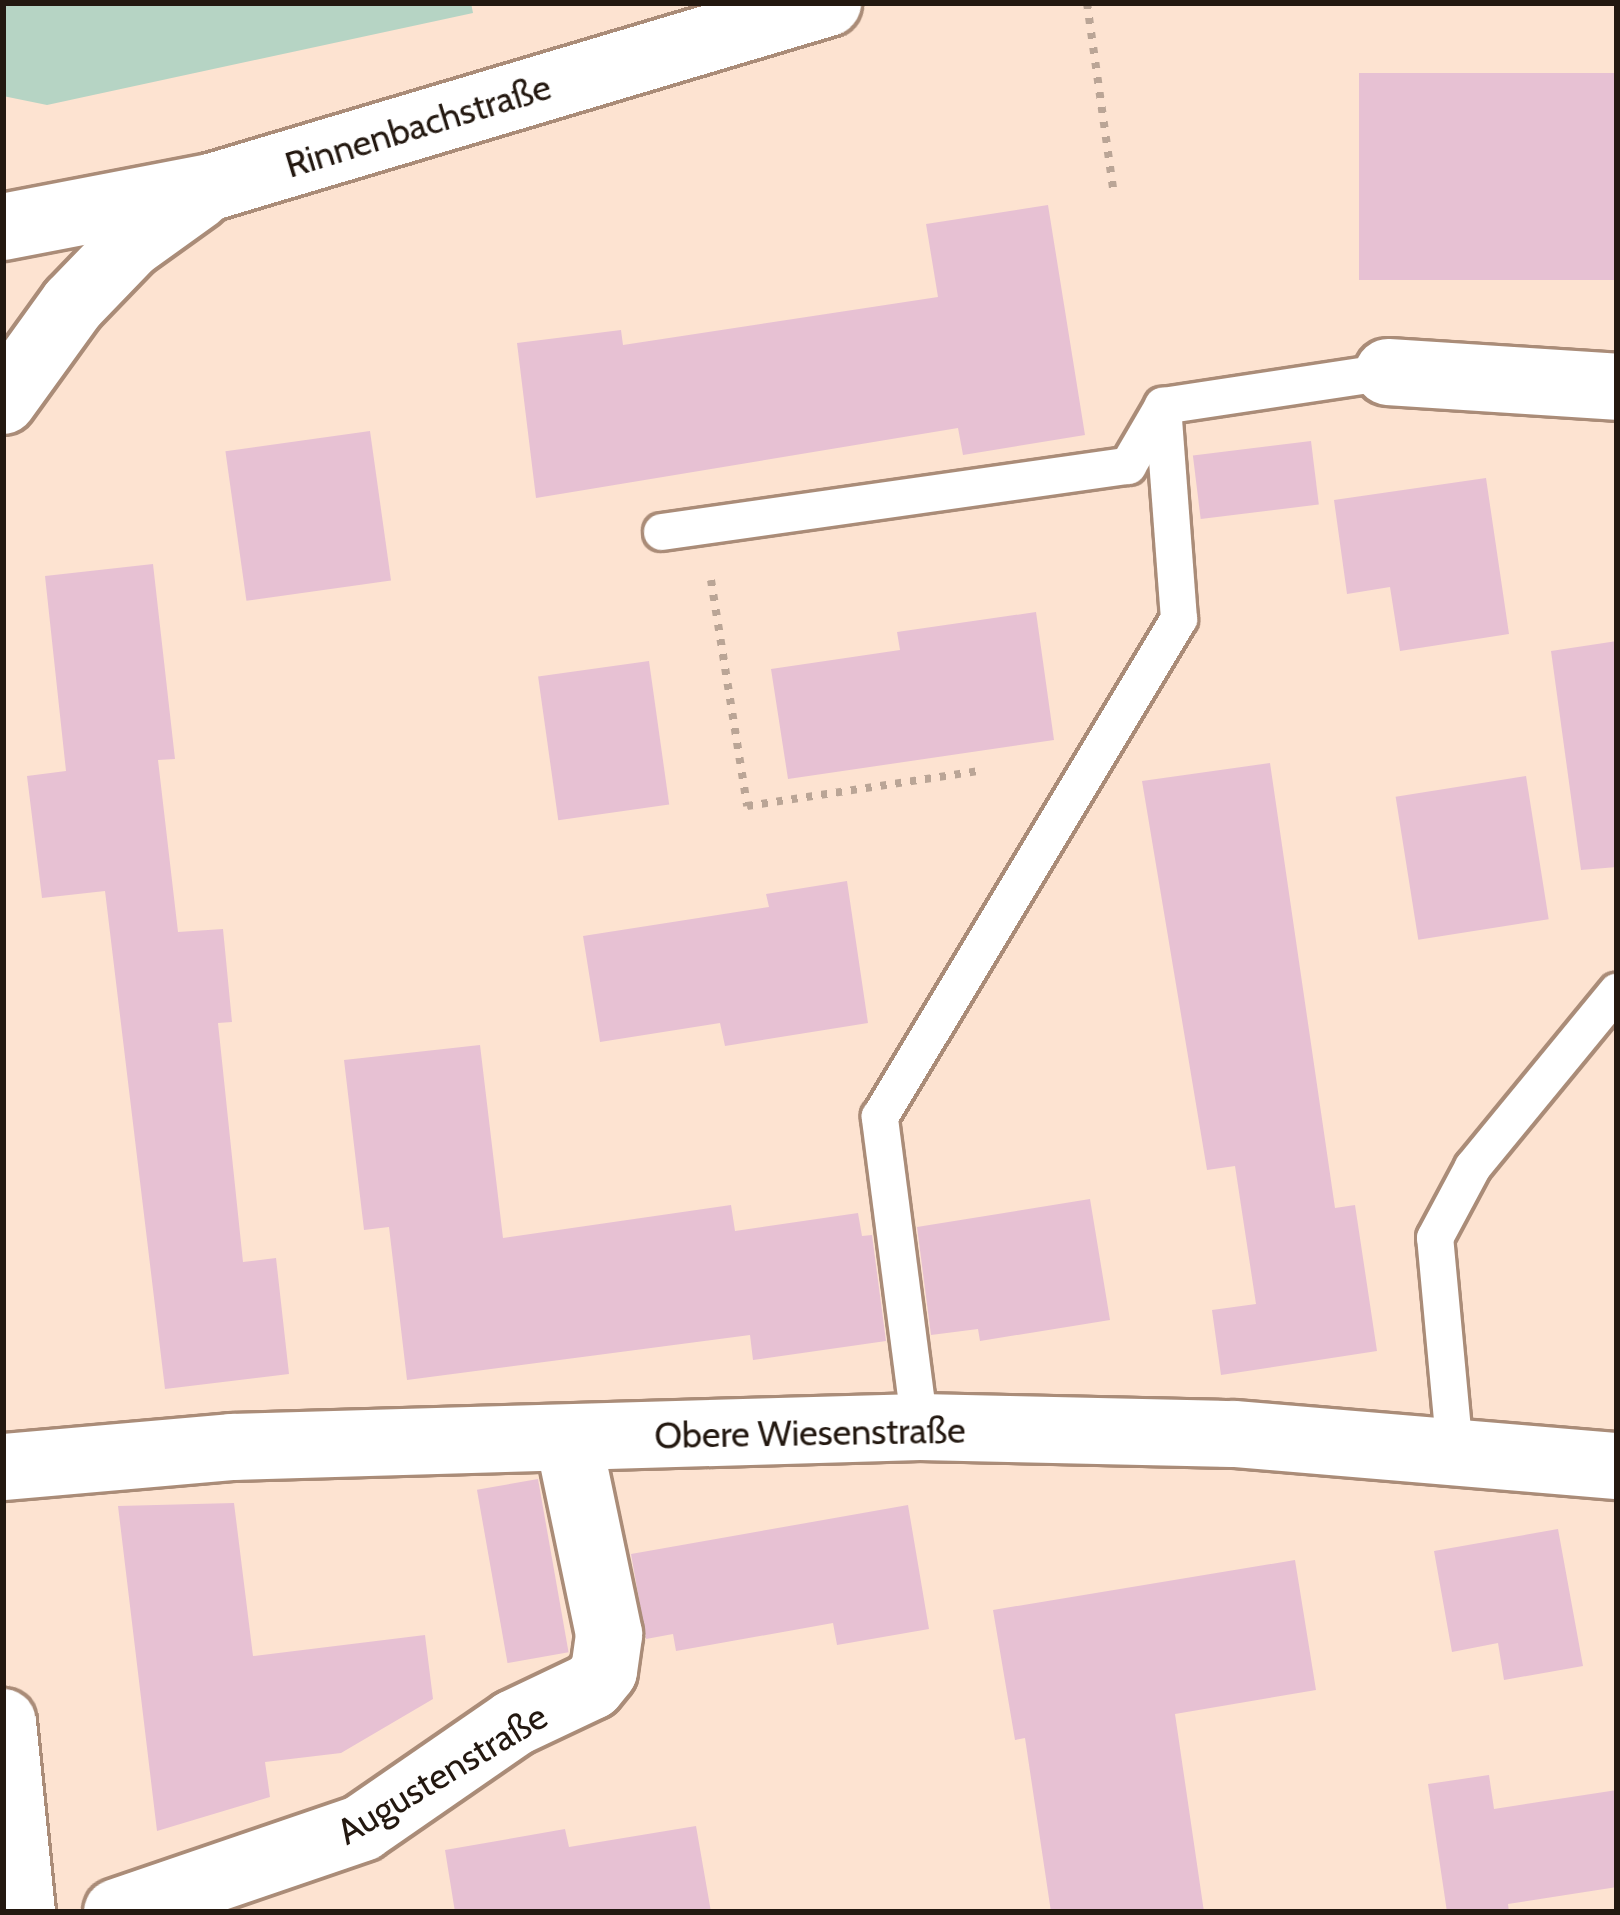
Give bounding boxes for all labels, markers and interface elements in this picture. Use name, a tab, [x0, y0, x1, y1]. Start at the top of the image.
street label: Rinnenbachstraße	[280, 65, 556, 187]
street label: Obere Wiesenstraße	[654, 1409, 966, 1457]
street label: Augustenstraße	[329, 1694, 555, 1854]

